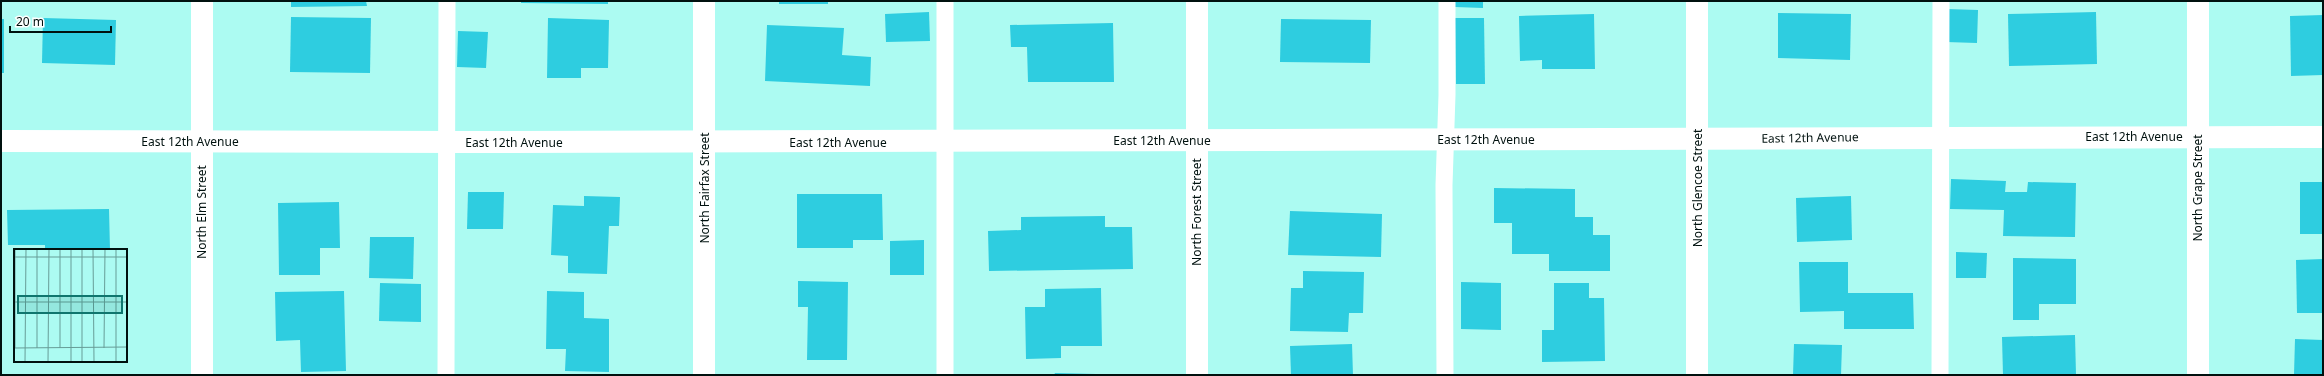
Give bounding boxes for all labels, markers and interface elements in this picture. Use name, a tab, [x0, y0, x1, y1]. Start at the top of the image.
scale bar	[10, 8, 111, 34]
text: 20 m	[16, 13, 44, 30]
street label: North Glencoe Street	[1689, 128, 1706, 247]
street label: East 12th Avenue	[1761, 128, 1859, 147]
street label: East 12th Avenue	[2085, 128, 2183, 145]
street label: East 12th Avenue	[1437, 131, 1535, 148]
street label: North Fairfax Street	[696, 132, 713, 244]
street label: East 12th Avenue	[1113, 132, 1211, 149]
street label: East 12th Avenue	[141, 133, 239, 150]
street label: East 12th Avenue	[465, 134, 563, 151]
street label: East 12th Avenue	[789, 134, 887, 151]
street label: North Grape Street	[2189, 134, 2206, 242]
street label: North Forest Street	[1188, 157, 1205, 266]
street label: North Elm Street	[193, 164, 210, 259]
inset map	[14, 249, 127, 362]

